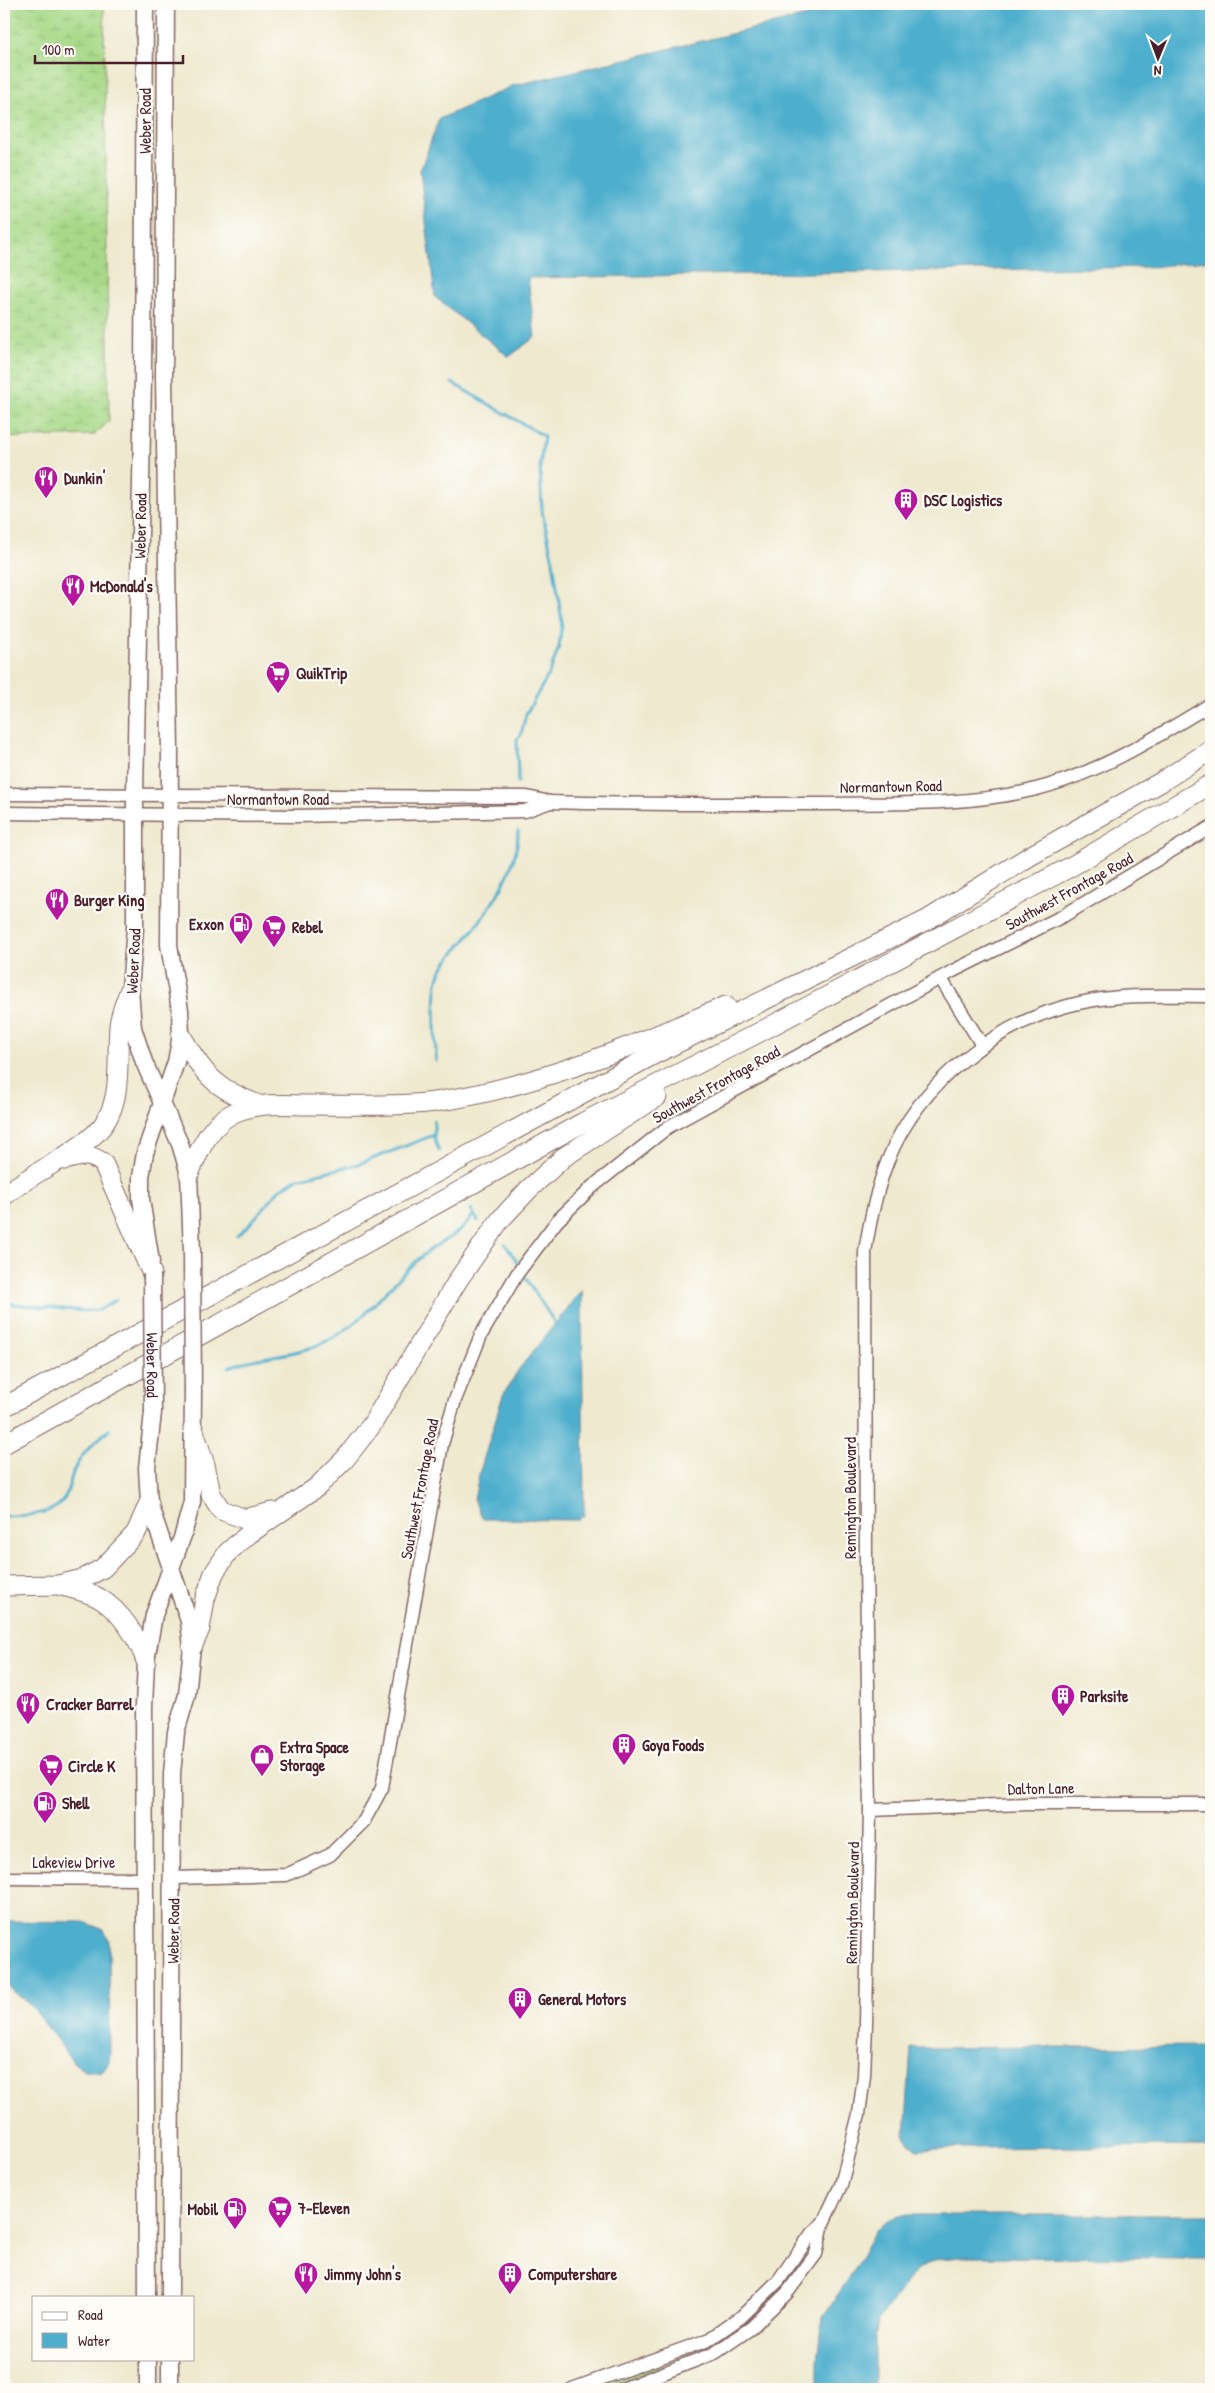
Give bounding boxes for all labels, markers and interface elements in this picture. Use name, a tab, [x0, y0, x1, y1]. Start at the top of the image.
scale bar	[35, 32, 182, 64]
north arrow	[1132, 32, 1182, 82]
text: 100 m	[42, 39, 75, 60]
text: N	[1153, 62, 1162, 81]
street label: Weber Road	[134, 88, 156, 154]
restaurant icon: Dunkin'	[33, 465, 59, 499]
place label: Dunkin'	[64, 467, 106, 489]
building icon: DSC Logistics	[893, 487, 919, 521]
place label: DSC Logistics	[924, 489, 1003, 512]
street label: Weber Road	[128, 493, 152, 559]
restaurant icon: McDonald's	[60, 573, 86, 607]
place label: McDonald's	[90, 575, 153, 597]
supermarket icon: QuikTrip	[265, 660, 291, 694]
place label: QuikTrip	[296, 662, 347, 685]
street label: Normantown Road	[840, 774, 942, 798]
street label: Normantown Road	[227, 788, 329, 810]
street label: Southwest Frontage Road	[1001, 847, 1137, 935]
restaurant icon: Burger King	[44, 887, 70, 921]
place label: Burger King	[74, 889, 144, 912]
fuel station icon: Exxon	[228, 911, 254, 945]
place label: Exxon	[189, 913, 224, 935]
supermarket icon: Rebel	[261, 914, 287, 948]
place label: Rebel	[292, 916, 324, 938]
street label: Weber Road	[120, 928, 146, 994]
street label: Southwest Frontage Road	[648, 1040, 784, 1128]
street label: Weber Road	[141, 1332, 164, 1398]
street label: Southwest Frontage Road	[395, 1417, 443, 1561]
street label: Remington Boulevard	[839, 1437, 861, 1559]
building icon: Parksite	[1050, 1683, 1076, 1717]
place label: Parksite	[1080, 1685, 1129, 1707]
restaurant icon: Cracker Barrel	[15, 1691, 41, 1725]
place label: Cracker Barrel	[46, 1693, 134, 1715]
building icon: Goya Foods	[611, 1732, 637, 1766]
place label: Goya Foods	[642, 1734, 705, 1757]
place label: Extra Space Storage	[280, 1736, 350, 1777]
shop icon: Extra Space Storage	[249, 1743, 275, 1777]
supermarket icon: Circle K	[38, 1753, 64, 1787]
place label: Circle K	[68, 1755, 116, 1777]
street label: Dalton Lane	[1007, 1776, 1075, 1800]
fuel station icon: Shell	[32, 1790, 58, 1824]
place label: Shell	[62, 1792, 90, 1814]
street label: Remington Boulevard	[840, 1842, 864, 1964]
street label: Lakeview Drive	[33, 1851, 116, 1873]
street label: Weber Road	[161, 1898, 185, 1964]
building icon: General Motors	[507, 1986, 533, 2020]
place label: General Motors	[538, 1988, 627, 2010]
supermarket icon: 7-Eleven	[267, 2195, 293, 2229]
fuel station icon: Mobil	[222, 2196, 248, 2230]
place label: 7-Eleven	[297, 2197, 350, 2219]
place label: Mobil	[188, 2198, 219, 2220]
restaurant icon: Jimmy John's	[293, 2261, 319, 2295]
building icon: Computershare	[497, 2261, 523, 2295]
place label: Jimmy John's	[324, 2263, 402, 2286]
place label: Computershare	[528, 2263, 618, 2286]
legend	[32, 2296, 195, 2360]
text: Road	[78, 2304, 103, 2325]
text: Water	[78, 2330, 110, 2351]

